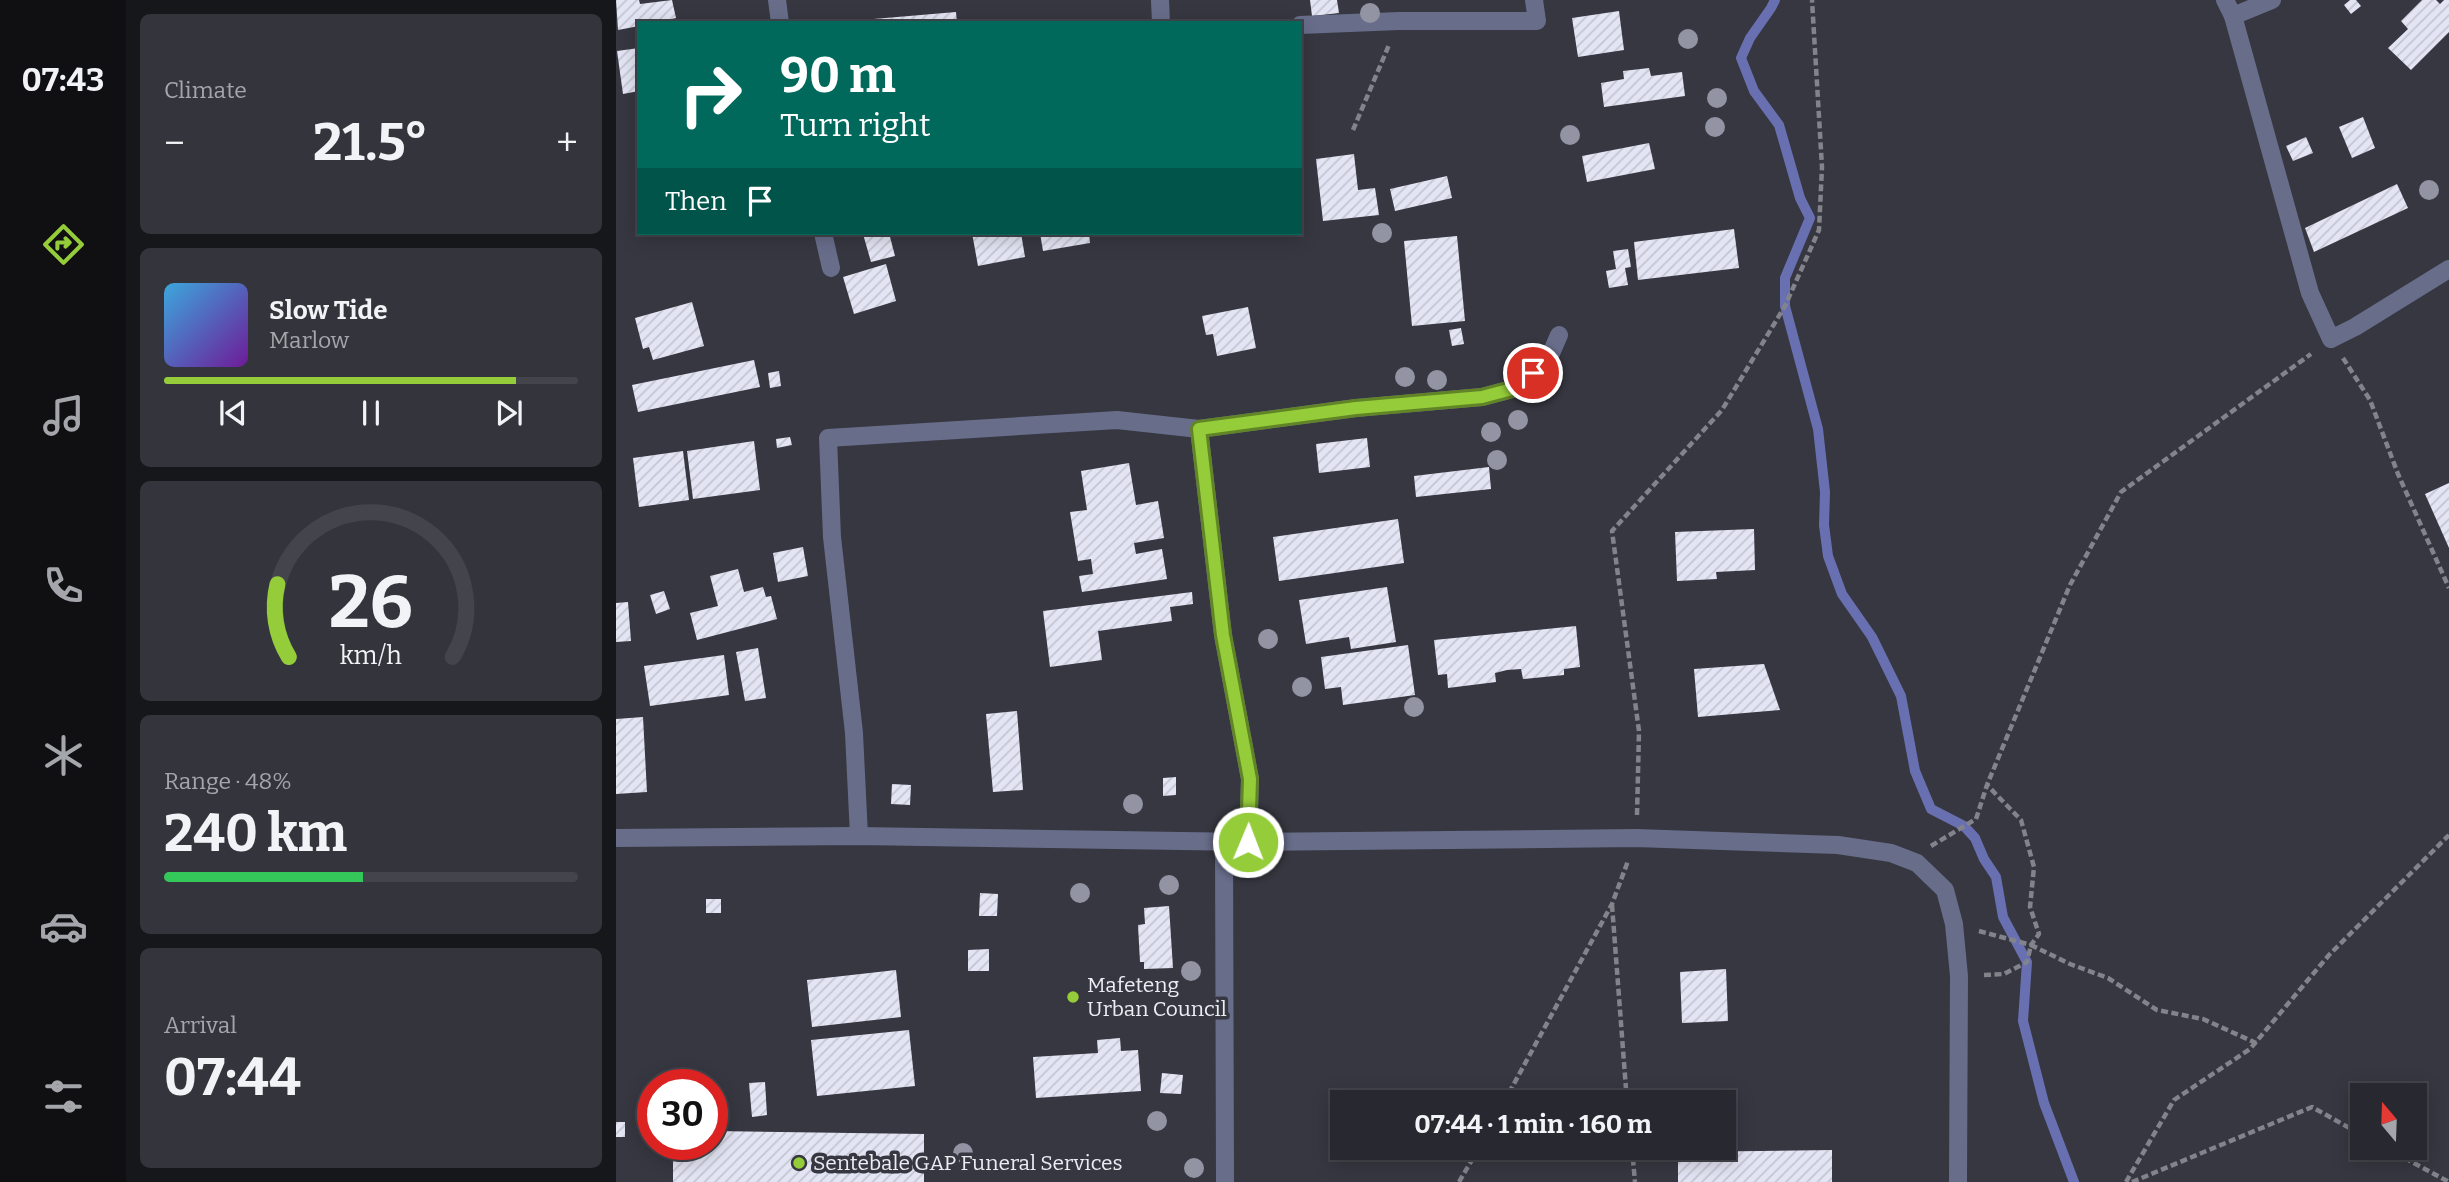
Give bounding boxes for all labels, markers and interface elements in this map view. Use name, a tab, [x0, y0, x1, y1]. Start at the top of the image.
text: 90 m	[780, 46, 896, 105]
icon: right	[665, 49, 756, 140]
text: 07:43	[22, 61, 104, 99]
text: Climate	[164, 76, 247, 104]
text: Turn right	[780, 106, 931, 144]
text: 21.5°	[313, 111, 428, 174]
text: −	[164, 120, 185, 166]
text: +	[556, 120, 578, 166]
icon: arrive	[741, 182, 779, 220]
text: Then	[665, 186, 727, 217]
icon: directions	[39, 220, 88, 269]
text: Slow Tide	[269, 295, 388, 326]
text: Marlow	[269, 326, 349, 354]
pin	[1503, 343, 1563, 403]
icon: arrive	[1514, 354, 1552, 392]
icon: music	[39, 391, 88, 440]
icon: previous	[214, 394, 252, 432]
icon: pause	[352, 394, 390, 432]
icon: next	[490, 394, 528, 432]
text: 26	[329, 559, 413, 646]
icon: phone	[39, 561, 88, 610]
text: km/h	[340, 641, 402, 671]
icon: climate	[39, 731, 88, 780]
text: Range · 48%	[164, 767, 292, 795]
text: 240 km	[164, 802, 347, 865]
position arrow	[1211, 805, 1285, 879]
icon: car	[39, 902, 88, 951]
place label: Mafeteng Urban Council	[1087, 972, 1227, 1022]
marker: Mafeteng Urban Council	[1065, 989, 1081, 1005]
text: Arrival	[164, 1011, 237, 1039]
text: 07:44	[164, 1046, 301, 1109]
speed limit sign: 30	[637, 1069, 728, 1160]
icon: filters	[39, 1072, 88, 1121]
north arrow	[2350, 1083, 2427, 1160]
map controls	[2350, 1083, 2427, 1160]
text: 07:44 · 1 min · 160 m	[1414, 1109, 1652, 1140]
place label: Sentebale GAP Funeral Services	[813, 1150, 1123, 1176]
marker: Sentebale GAP Funeral Services	[791, 1155, 807, 1171]

